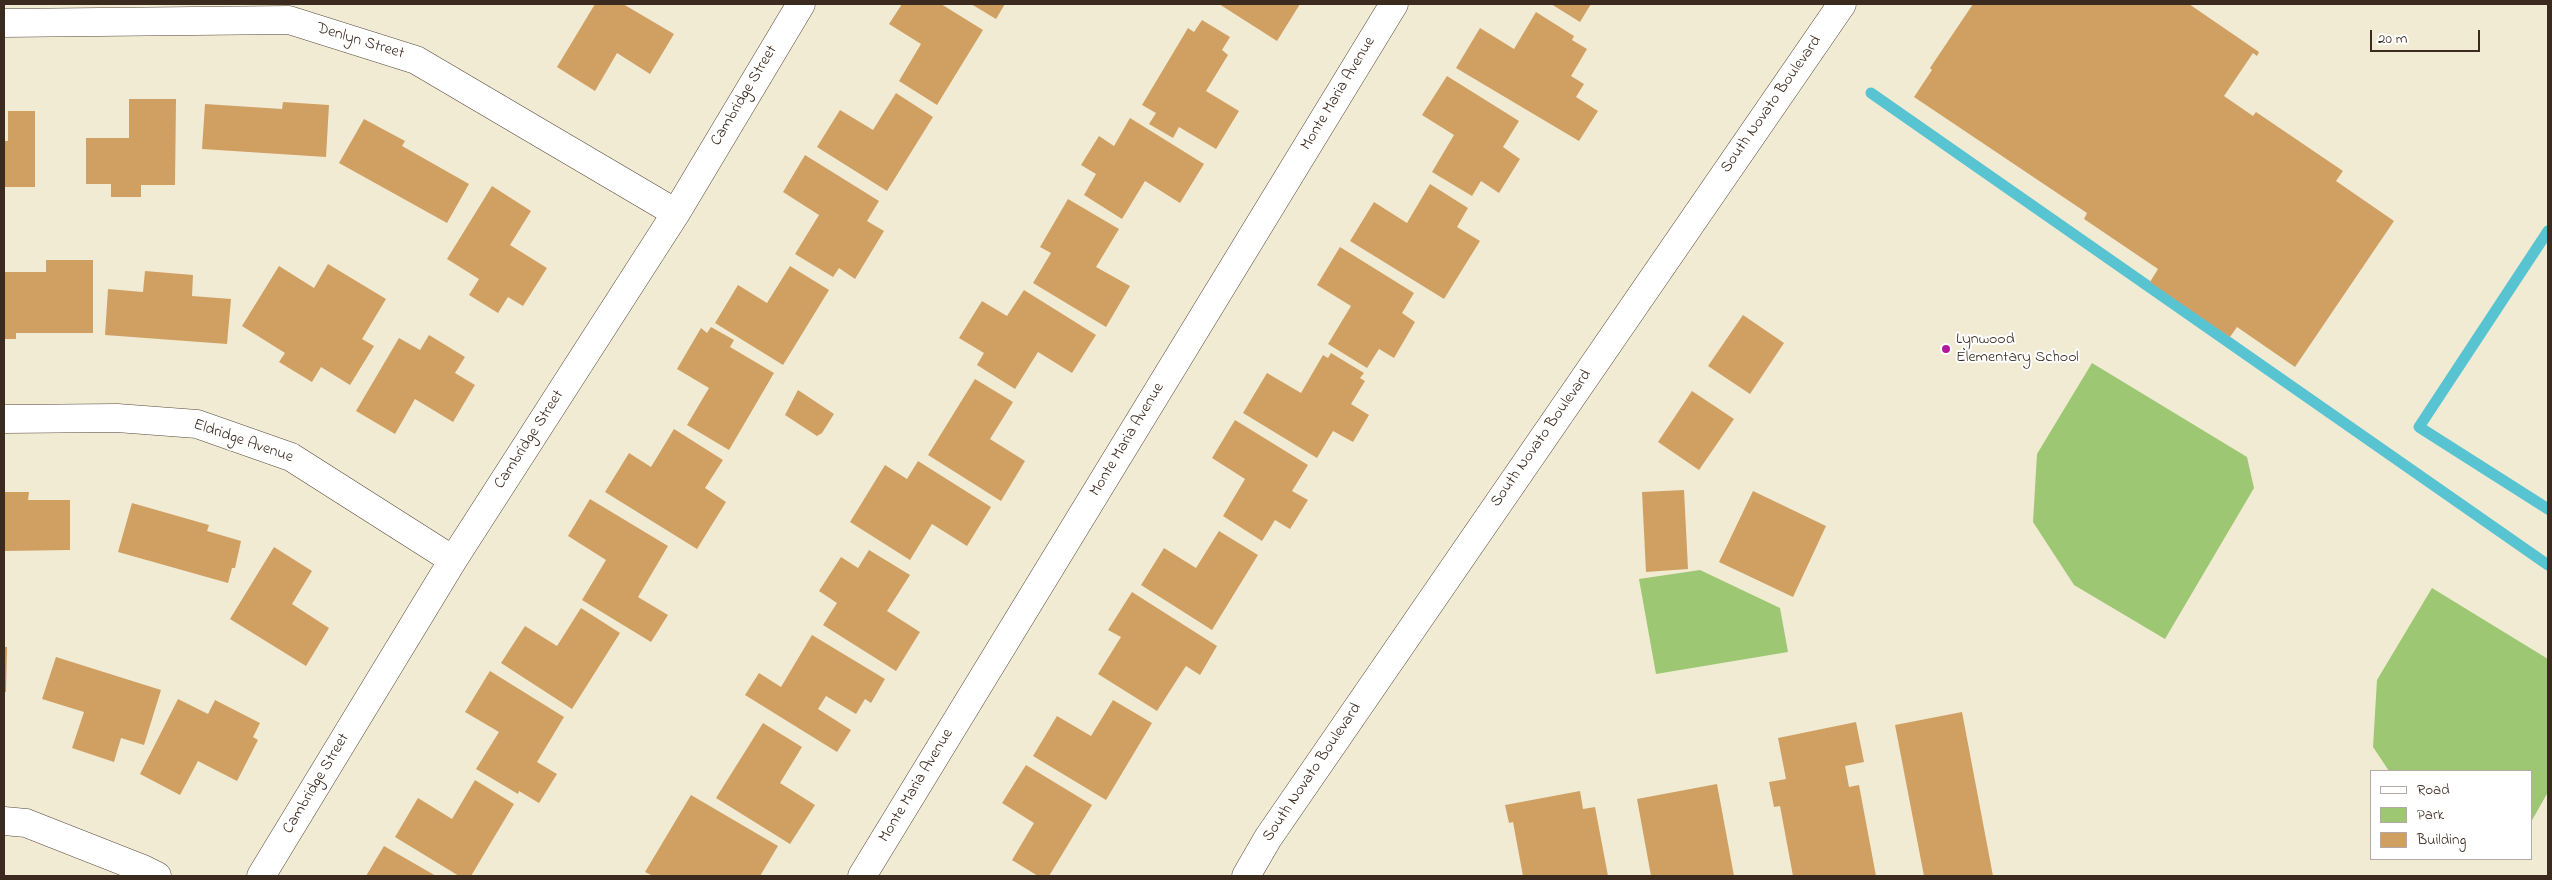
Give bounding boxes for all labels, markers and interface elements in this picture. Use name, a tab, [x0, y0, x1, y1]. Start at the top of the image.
street label: Denlyn Street	[314, 20, 406, 64]
scale bar	[2372, 20, 2482, 52]
text: 20 m	[2378, 28, 2407, 50]
street label: South Novato Boulevard	[1717, 33, 1827, 177]
street label: Monte Maria Avenue	[1298, 34, 1380, 154]
street label: Cambridge Street	[707, 42, 783, 150]
place label: Lynwood Elementary School	[1956, 330, 2079, 368]
marker: Lynwood Elementary School	[1940, 343, 1952, 355]
street label: South Novato Boulevard	[1487, 367, 1597, 511]
street label: Monte Maria Avenue	[1087, 380, 1169, 500]
street label: Cambridge Street	[491, 387, 569, 493]
street label: Eldridge Avenue	[191, 416, 295, 468]
street label: South Novato Boulevard	[1259, 700, 1367, 846]
street label: Monte Maria Avenue	[876, 726, 958, 846]
street label: Cambridge Street	[279, 730, 355, 838]
legend	[2370, 770, 2532, 860]
text: Road	[2417, 779, 2450, 801]
text: Park	[2417, 804, 2444, 826]
text: Building	[2417, 829, 2466, 851]

